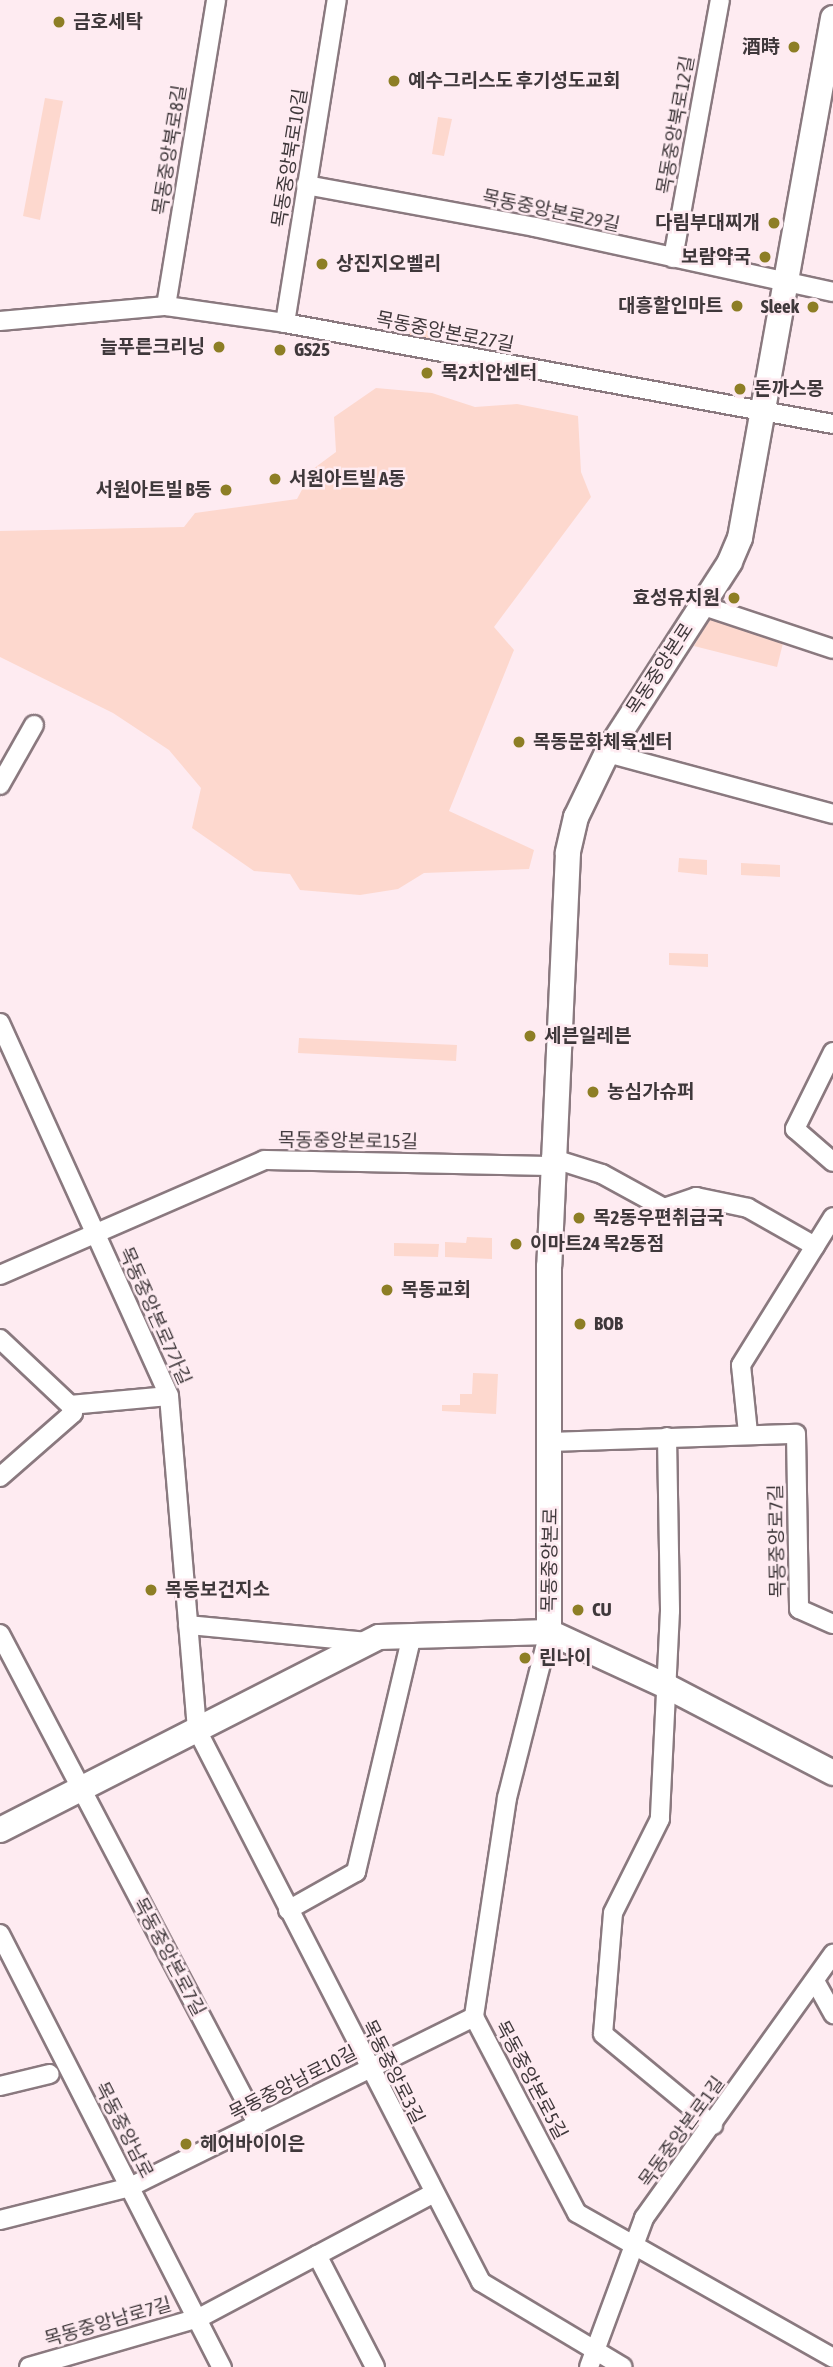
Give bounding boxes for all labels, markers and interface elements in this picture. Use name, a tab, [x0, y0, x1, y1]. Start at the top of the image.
place label: 금호세탁	[73, 11, 143, 33]
marker: 금호세탁	[51, 14, 67, 30]
place label: 酒時	[742, 36, 780, 58]
marker: 酒時	[786, 39, 802, 55]
street label: 목동중앙북로12길	[653, 54, 699, 196]
place label: 예수그리스도 후기성도교회	[408, 70, 620, 92]
marker: 예수그리스도 후기성도교회	[386, 73, 402, 89]
street label: 목동중앙북로8길	[148, 83, 192, 217]
street label: 목동중앙북로10길	[268, 87, 312, 229]
street label: 목동중앙본로29길	[480, 185, 622, 237]
place label: 다림부대찌개	[655, 212, 760, 234]
marker: 다림부대찌개	[766, 215, 782, 231]
place label: 보람약국	[681, 246, 751, 268]
marker: 보람약국	[757, 249, 773, 265]
place label: 상진지오벨리	[336, 253, 441, 275]
marker: 상진지오벨리	[314, 256, 330, 272]
place label: 대흥할인마트	[618, 295, 723, 317]
place label: Sleek	[761, 296, 799, 318]
marker: 대흥할인마트	[729, 298, 745, 314]
marker: Sleek	[805, 299, 821, 315]
street label: 목동중앙본로27길	[374, 307, 516, 357]
place label: 늘푸른크리닝	[100, 336, 205, 358]
marker: 늘푸른크리닝	[211, 339, 227, 355]
place label: GS25	[294, 339, 330, 361]
marker: GS25	[272, 342, 288, 358]
place label: 목2치안센터	[441, 362, 537, 384]
marker: 목2치안센터	[419, 365, 435, 381]
place label: 돈까스몽	[754, 378, 824, 400]
marker: 돈까스몽	[732, 381, 748, 397]
place label: 서원아트빌 A동	[289, 468, 406, 490]
marker: 서원아트빌 A동	[267, 471, 283, 487]
place label: 서원아트빌 B동	[96, 479, 212, 501]
marker: 서원아트빌 B동	[218, 482, 234, 498]
place label: 효성유치원	[633, 587, 720, 609]
marker: 효성유치원	[726, 590, 742, 606]
street label: 목동중앙본로	[622, 619, 698, 719]
place label: 목동문화체육센터	[533, 731, 673, 753]
marker: 목동문화체육센터	[511, 734, 527, 750]
place label: 세븐일레븐	[544, 1025, 631, 1047]
marker: 세븐일레븐	[522, 1028, 538, 1044]
place label: 농심가슈퍼	[607, 1081, 694, 1103]
marker: 농심가슈퍼	[585, 1084, 601, 1100]
street label: 목동중앙본로15길	[278, 1128, 418, 1154]
place label: 목2동우편취급국	[593, 1207, 724, 1229]
marker: 목2동우편취급국	[571, 1210, 587, 1226]
place label: 이마트24 목2동점	[530, 1233, 664, 1255]
marker: 이마트24 목2동점	[508, 1236, 524, 1252]
street label: 목동중앙본로7가길	[114, 1243, 196, 1389]
place label: 목동교회	[401, 1279, 471, 1301]
marker: 목동교회	[379, 1282, 395, 1298]
place label: BOB	[594, 1313, 623, 1335]
marker: BOB	[572, 1316, 588, 1332]
street label: 목동중앙로7길	[765, 1484, 789, 1598]
street label: 목동중앙본로	[538, 1507, 562, 1613]
place label: 목동보건지소	[165, 1579, 270, 1601]
marker: 목동보건지소	[143, 1582, 159, 1598]
place label: CU	[592, 1599, 612, 1621]
marker: CU	[570, 1602, 586, 1618]
place label: 린나이	[539, 1647, 591, 1669]
marker: 린나이	[517, 1650, 533, 1666]
street label: 목동중앙본로7길	[128, 1894, 210, 2020]
street label: 목동중앙로3길	[357, 2016, 429, 2128]
street label: 목동중앙본로5길	[490, 2017, 572, 2143]
street label: 목동중앙남로10길	[225, 2041, 361, 2125]
street label: 목동중앙본로1길	[634, 2072, 730, 2192]
street label: 목동중앙남로	[90, 2078, 158, 2182]
place label: 헤어바이이은	[200, 2133, 305, 2155]
marker: 헤어바이이은	[178, 2136, 194, 2152]
street label: 목동중앙남로7길	[42, 2293, 174, 2351]

